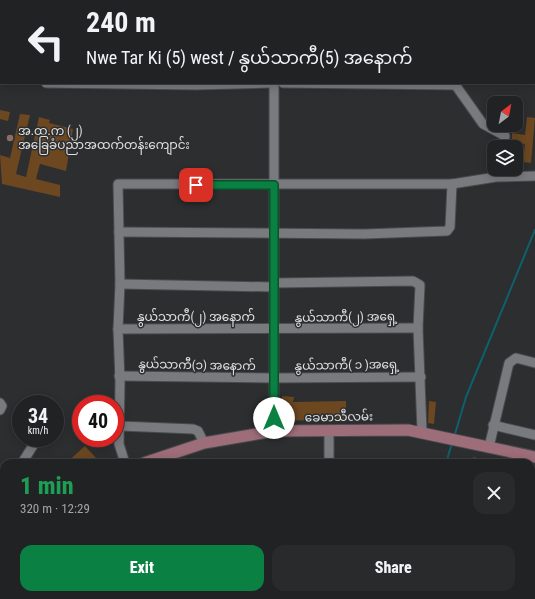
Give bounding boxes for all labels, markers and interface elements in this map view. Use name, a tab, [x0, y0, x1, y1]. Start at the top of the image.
text: 240 m	[86, 6, 156, 39]
icon: left	[20, 16, 72, 68]
text: Nwe Tar Ki (5) west / နွယ်သာကီ(5) အနောက်	[86, 47, 413, 68]
north arrow	[487, 96, 523, 132]
map controls	[487, 96, 523, 176]
place label: အ.ထ.က (၂) အခြေခံပညာအထက်တန်းကျောင်း	[18, 124, 190, 155]
marker: အ.ထ.က (၂) အခြေခံပညာအထက်တန်းကျောင်း	[5, 133, 15, 143]
button: layers	[487, 140, 523, 176]
pin	[179, 168, 213, 202]
icon: arrive	[185, 174, 207, 196]
street label: နွယ်သာကီ(၂) အရှေ့	[294, 307, 398, 328]
street label: နွယ်သာကီ(၂) အနောက်	[137, 308, 255, 327]
street label: နွယ်သာကီ(၁) အနောက်	[138, 355, 256, 376]
street label: နွယ်သာကီ( ၁ )အရှေ့	[294, 355, 400, 376]
speed limit sign: 40	[72, 395, 124, 447]
position arrow	[253, 397, 295, 439]
text: 34	[28, 404, 48, 428]
street label: ခေမာသီလမ်း	[305, 407, 373, 425]
text: km/h	[28, 425, 48, 436]
text: 1 min	[20, 472, 74, 500]
button: close	[473, 472, 515, 514]
text: 320 m · 12:29	[20, 501, 90, 516]
button: Exit	[20, 545, 264, 591]
button: Share	[272, 545, 515, 591]

